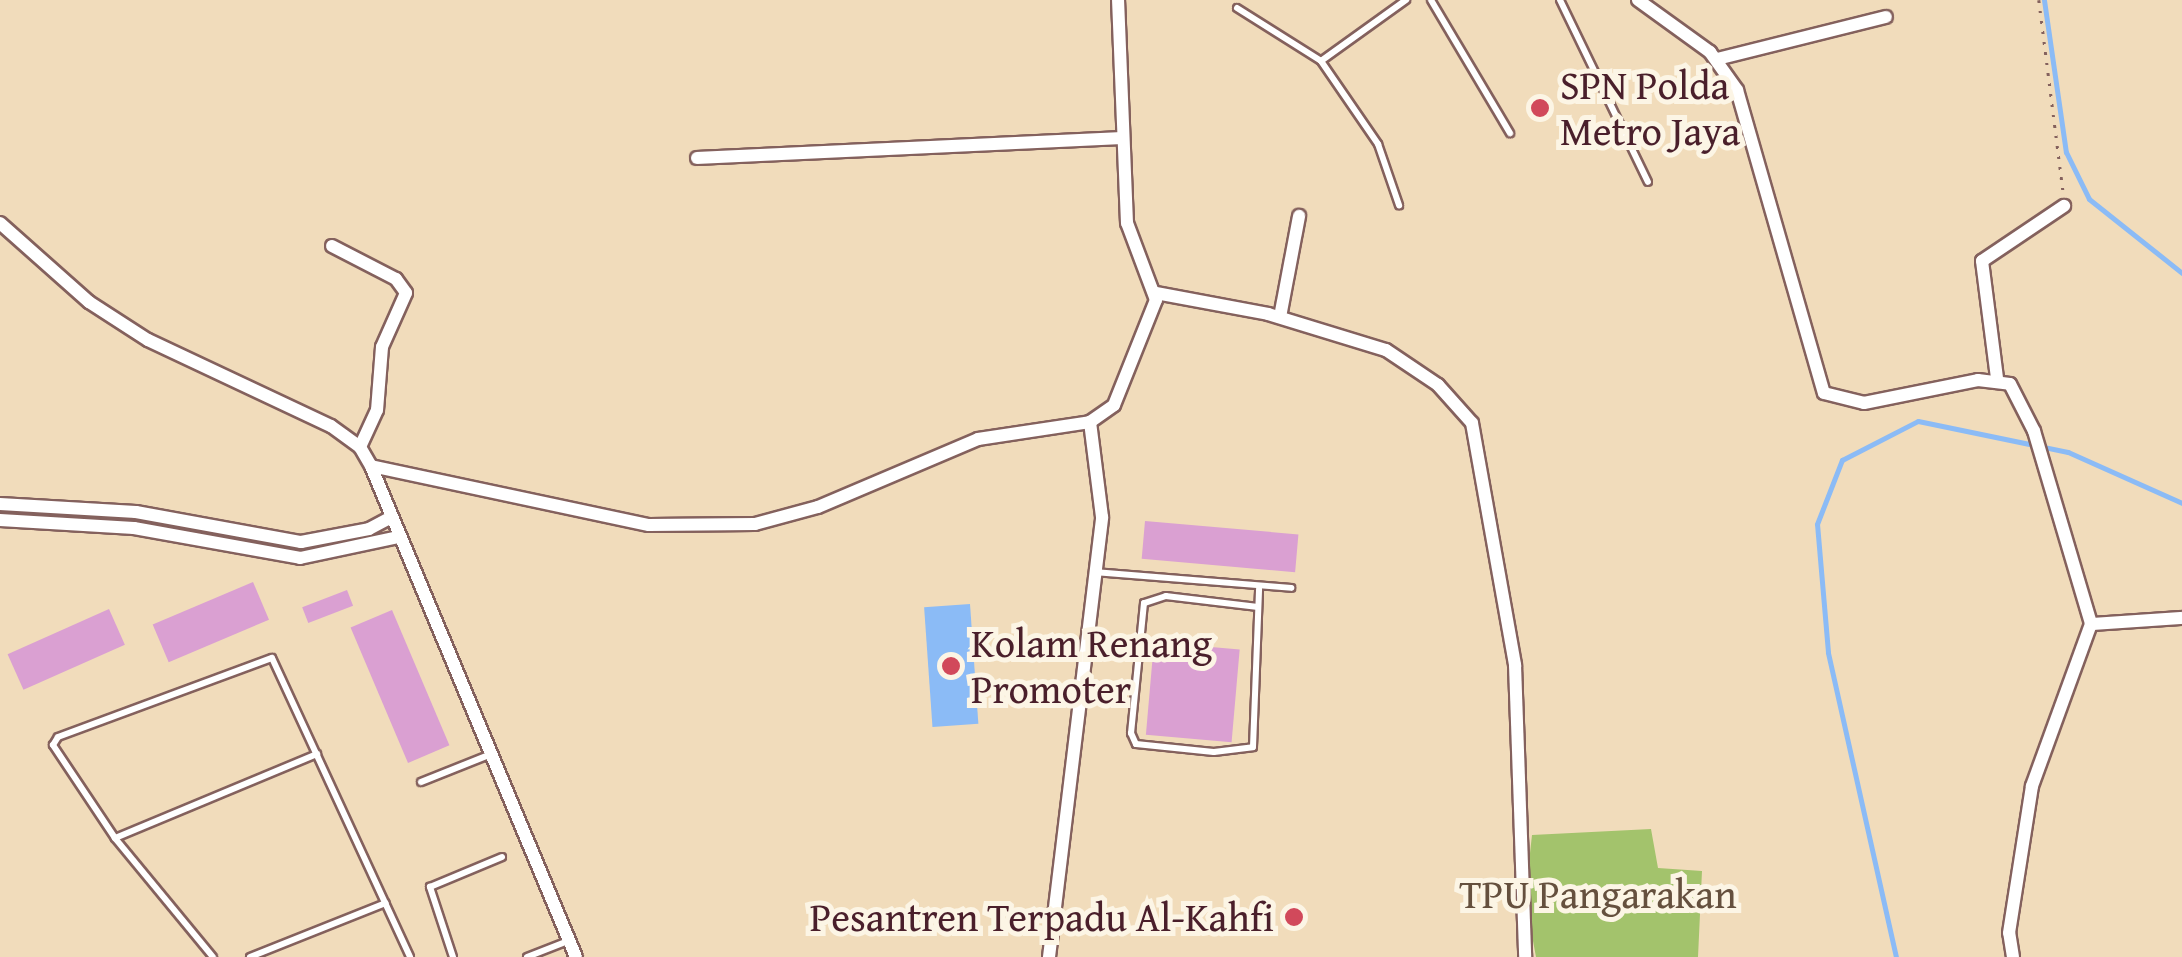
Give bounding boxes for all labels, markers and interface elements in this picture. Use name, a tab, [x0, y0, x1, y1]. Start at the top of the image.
place label: SPN Polda Metro Jaya	[1560, 61, 1741, 155]
marker: SPN Polda Metro Jaya	[1529, 97, 1551, 119]
place label: Kolam Renang Promoter	[971, 619, 1212, 713]
marker: Kolam Renang Promoter	[940, 655, 962, 677]
park label: TPU Pangarakan	[1459, 870, 1737, 918]
place label: Pesantren Terpadu Al-Kahfi	[810, 893, 1274, 941]
marker: Pesantren Terpadu Al-Kahfi	[1283, 906, 1305, 928]

